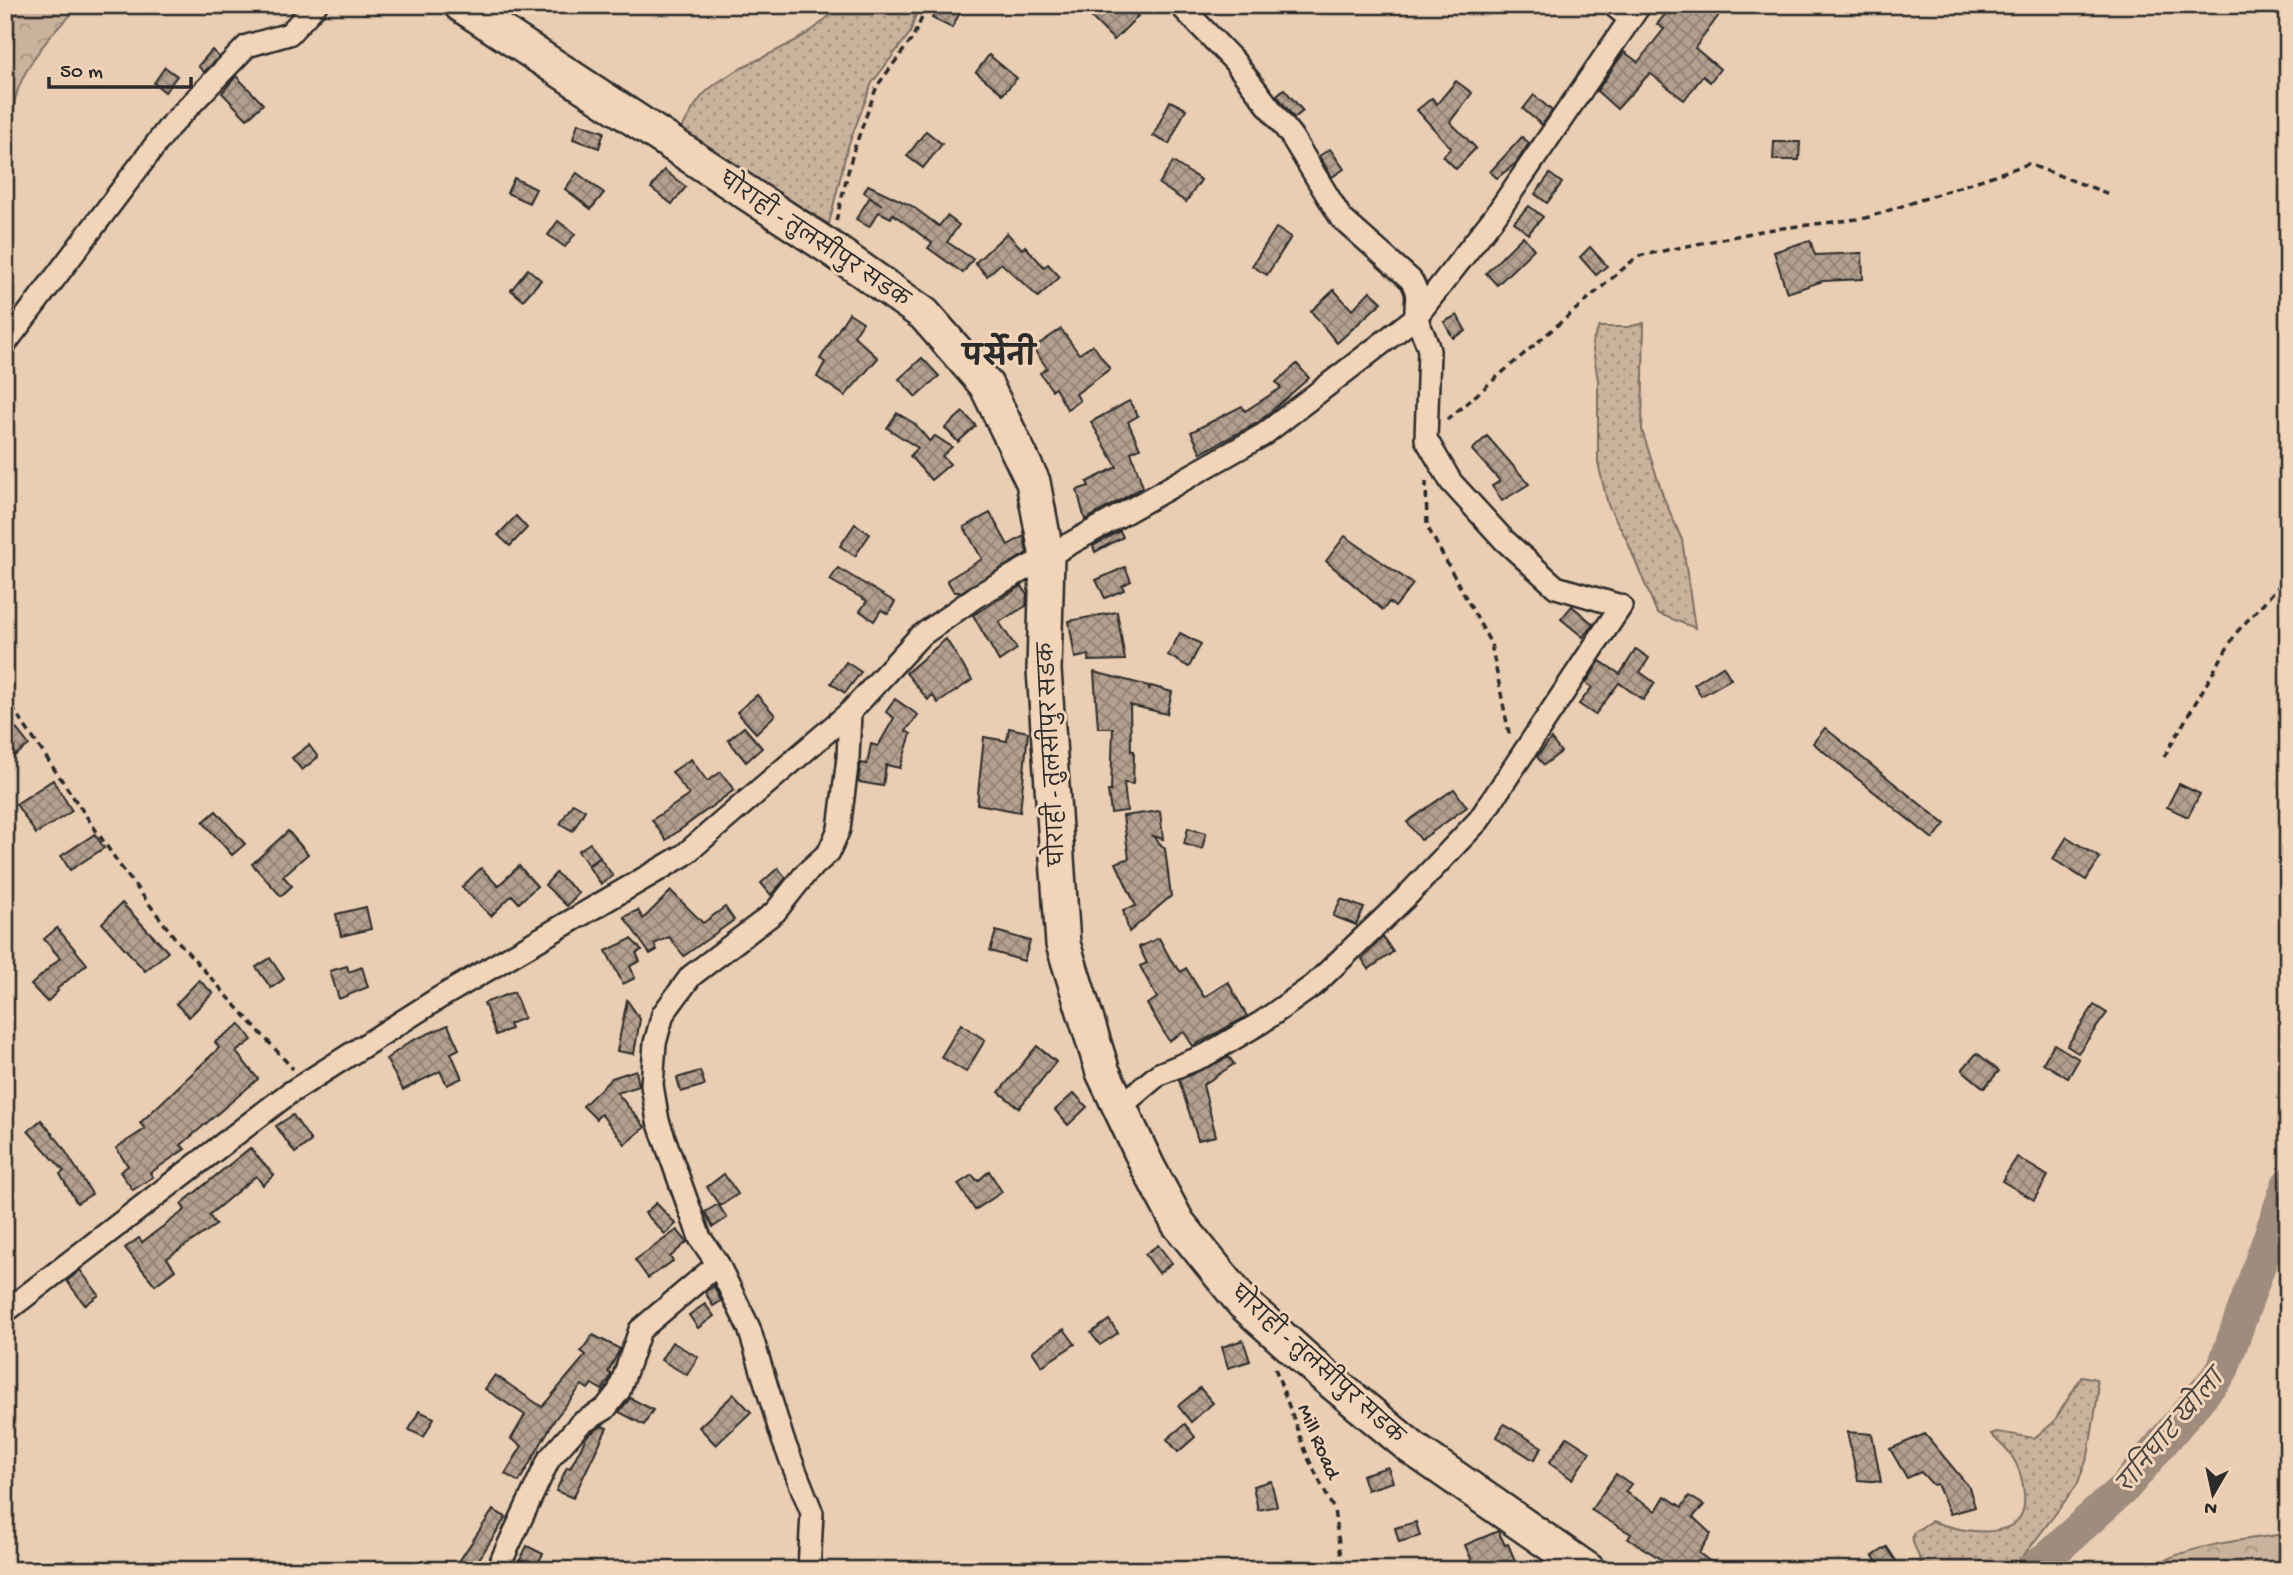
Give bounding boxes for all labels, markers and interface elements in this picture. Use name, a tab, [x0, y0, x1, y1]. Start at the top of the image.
scale bar	[49, 46, 191, 90]
text: 50 m	[60, 61, 103, 86]
street label: घोराही - तुलसीपुर सडक	[713, 162, 919, 316]
district label: पर्सेनी	[960, 332, 1037, 376]
street label: घोराही - तुलसीपुर सडक	[1028, 640, 1073, 867]
street label: घोराही - तुलसीपुर सडक	[1224, 1276, 1414, 1452]
water label: रानिघाट खोला	[2107, 1357, 2234, 1500]
street label: Mill Road	[1290, 1401, 1344, 1485]
north arrow	[2178, 1460, 2248, 1530]
text: N	[2203, 1495, 2219, 1520]

